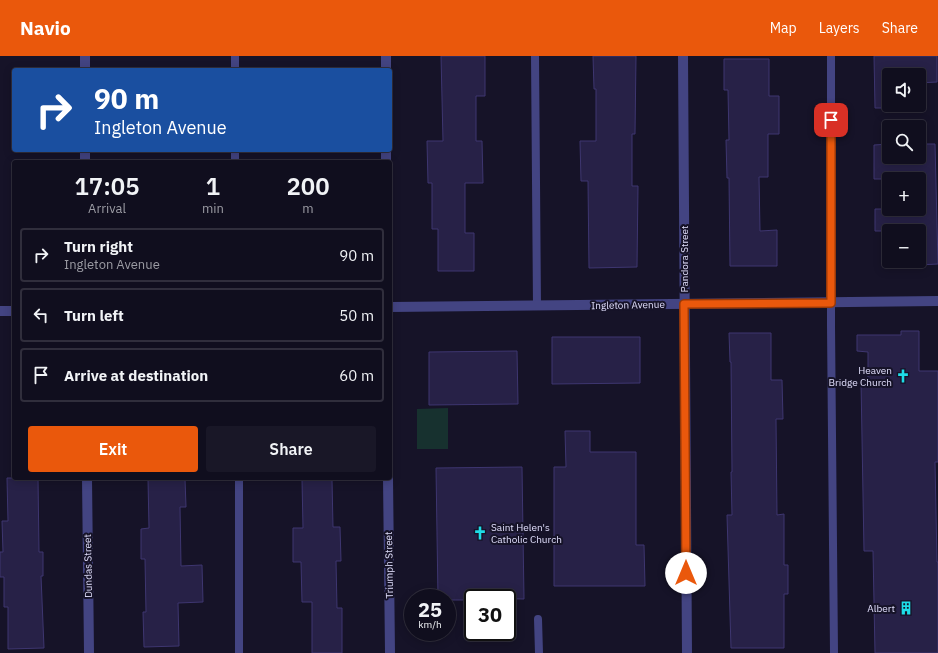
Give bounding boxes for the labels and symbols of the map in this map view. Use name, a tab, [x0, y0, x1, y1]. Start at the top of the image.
pin	[814, 103, 848, 137]
street label: Pandora Street	[678, 225, 691, 293]
street label: Ingleton Avenue	[591, 298, 665, 312]
place label: Heaven Bridge Church	[829, 364, 892, 389]
church icon: Heaven Bridge Church	[895, 368, 911, 384]
place label: Saint Helen's Catholic Church	[491, 521, 562, 546]
church icon: Saint Helen's Catholic Church	[472, 525, 488, 541]
street label: Triumph Street	[382, 531, 396, 599]
street label: Dundas Street	[81, 533, 95, 598]
position arrow	[665, 552, 707, 594]
speed limit sign: 30	[464, 589, 516, 641]
building icon: Albert	[898, 600, 914, 616]
place label: Albert	[867, 602, 895, 615]

